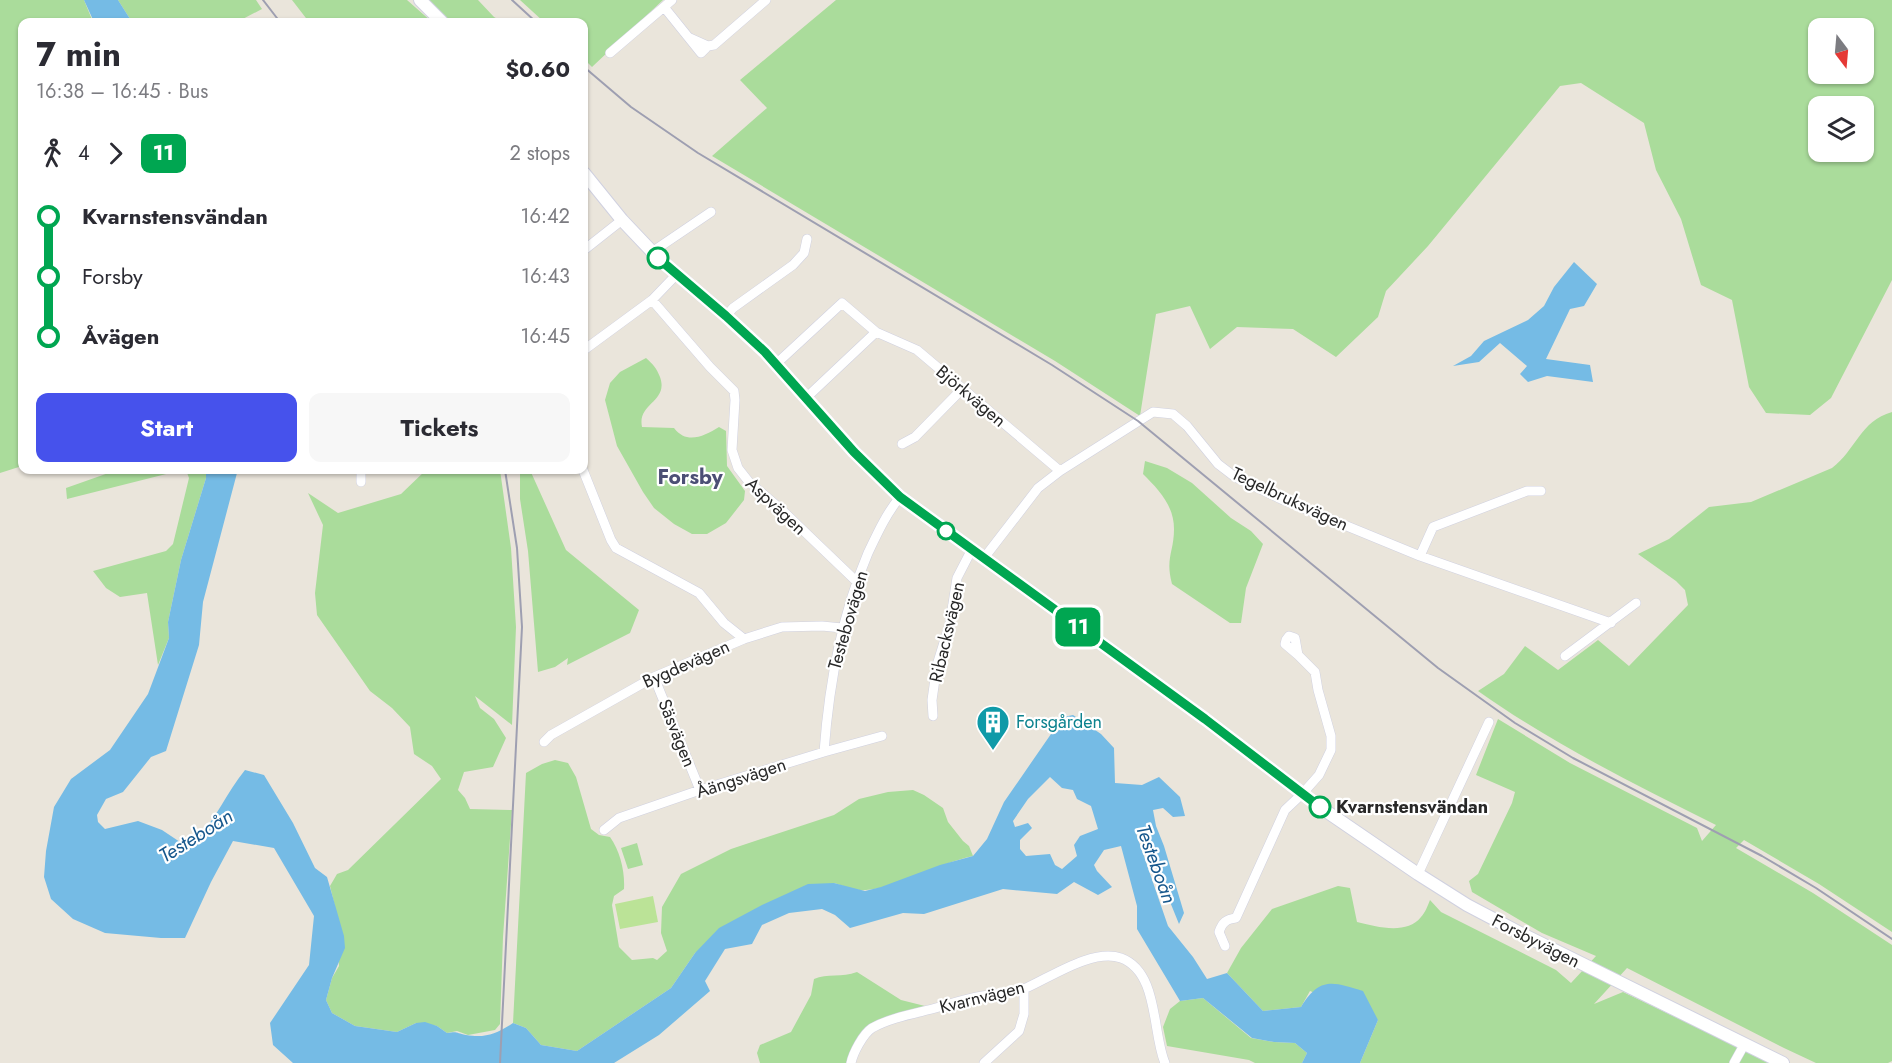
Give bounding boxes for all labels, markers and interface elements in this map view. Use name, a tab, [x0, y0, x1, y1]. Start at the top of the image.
north arrow	[1808, 18, 1874, 84]
map controls	[1808, 18, 1874, 162]
text: 7 min	[36, 31, 121, 78]
text: $0.60	[505, 53, 570, 85]
text: 16:38 – 16:45 · Bus	[36, 77, 208, 106]
button: layers	[1808, 96, 1874, 162]
icon: walk	[36, 137, 69, 170]
icon: forward	[99, 137, 132, 170]
text: 11	[153, 138, 174, 168]
text: 4	[78, 139, 90, 168]
text: 2 stops	[509, 139, 570, 168]
text: Kvarnstensvändan	[82, 200, 268, 232]
text: 16:42	[520, 202, 570, 231]
unlabelled marker	[647, 247, 669, 269]
text: Forsby	[82, 260, 143, 292]
text: 16:43	[521, 262, 570, 291]
text: Åvägen	[82, 320, 159, 352]
text: 16:45	[521, 322, 570, 351]
street label: Björkvägen	[930, 359, 1012, 433]
button: Start	[36, 393, 297, 462]
button: Tickets	[309, 393, 570, 462]
street label: Tegelbruksvägen	[1227, 461, 1353, 537]
district label: Forsby	[657, 462, 724, 492]
street label: Aspvägen	[740, 471, 812, 541]
unlabelled marker	[937, 522, 955, 540]
street label: Testebovägen	[821, 567, 875, 673]
street label: Ribacksvägen	[923, 579, 971, 685]
line badge: 11	[1051, 608, 1105, 646]
text: 11	[1067, 612, 1089, 642]
street label: Bygdevägen	[638, 633, 734, 695]
street label: Säsvägen	[652, 695, 702, 771]
building icon: Forsgården	[975, 704, 1011, 751]
place label: Forsgården	[1016, 709, 1102, 735]
street label: Åängsvägen	[693, 751, 789, 805]
place label: Kvarnstensvändan	[1336, 794, 1488, 820]
marker: Kvarnstensvändan	[1309, 796, 1331, 818]
water label: Testeboån	[153, 802, 239, 870]
water label: Testeboån	[1128, 820, 1184, 908]
street label: Forsbyvägen	[1487, 908, 1585, 974]
street label: Kvarnvägen	[937, 974, 1027, 1020]

